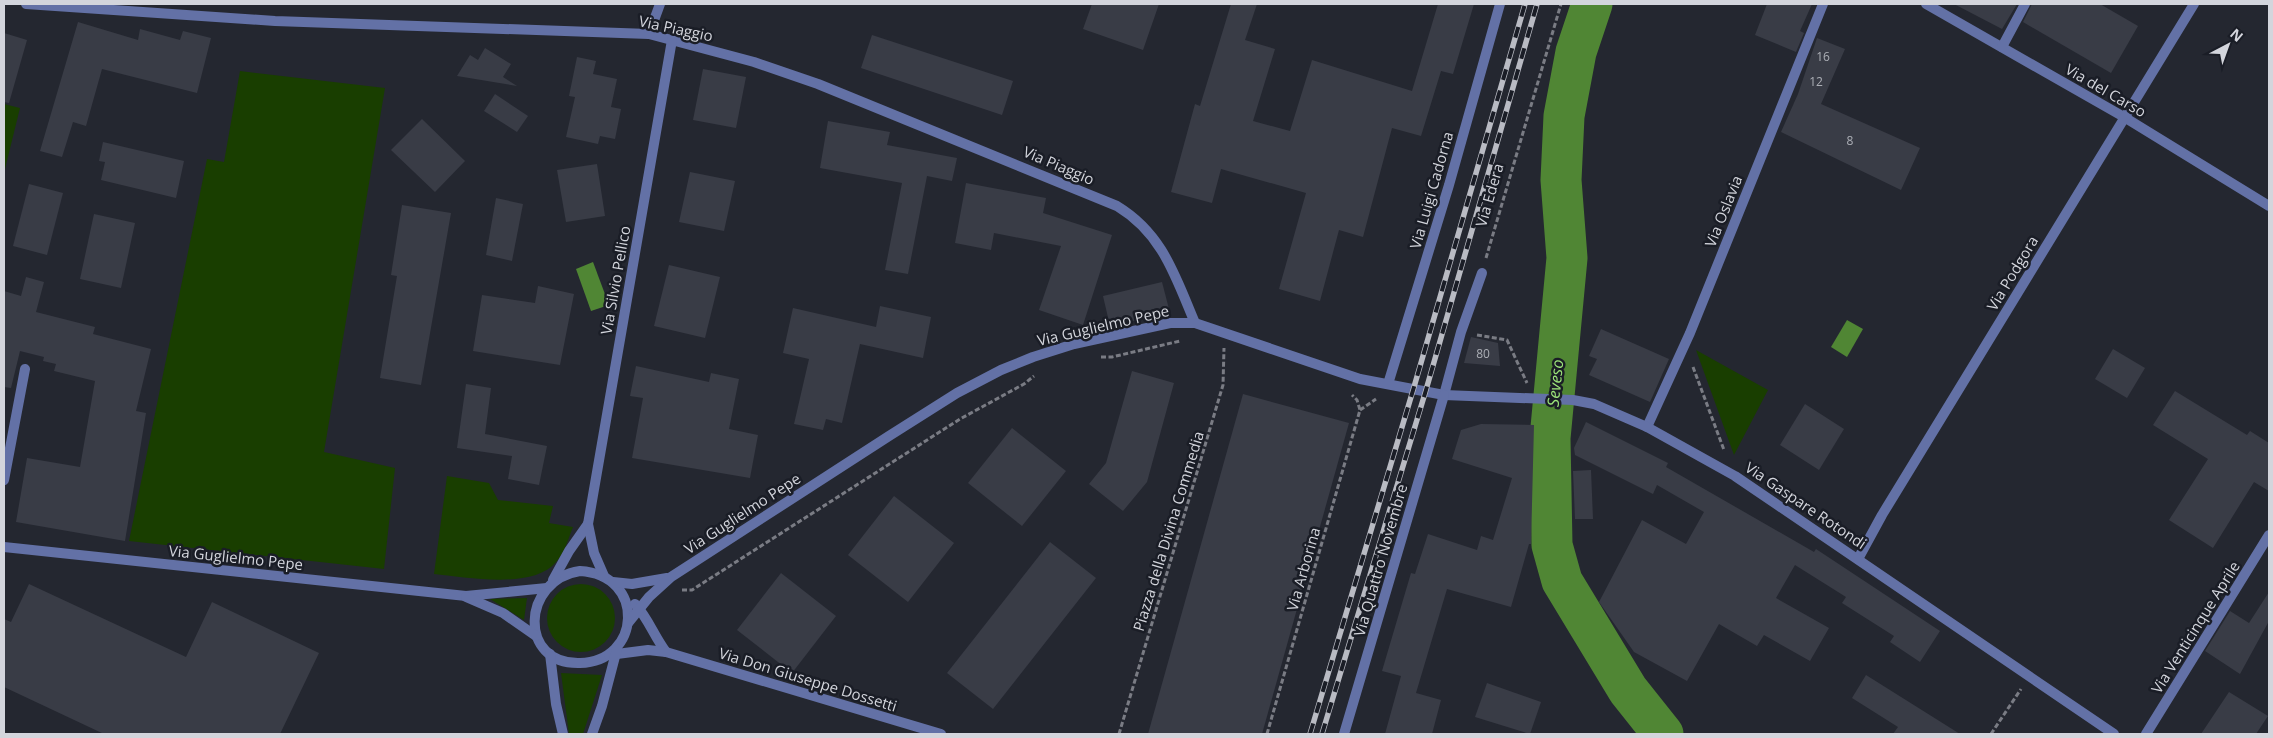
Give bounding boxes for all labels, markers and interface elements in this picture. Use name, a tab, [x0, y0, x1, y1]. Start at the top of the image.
street label: Via Piaggio	[637, 10, 715, 46]
north arrow	[2203, 20, 2253, 70]
text: N	[2226, 24, 2247, 46]
house number: 16	[1816, 48, 1830, 65]
street label: Via del Carso	[2062, 59, 2150, 121]
house number: 12	[1809, 73, 1823, 90]
street label: Via Luigi Cadorna	[1405, 129, 1457, 251]
house number: 8	[1847, 132, 1854, 149]
street label: Via Piaggio	[1020, 141, 1098, 189]
street label: Via Edera	[1470, 161, 1508, 229]
street label: Via Oslavia	[1700, 172, 1746, 250]
street label: Via Silvio Pellico	[596, 224, 634, 336]
street label: Via Podgora	[1982, 232, 2042, 314]
street label: Via Guglielmo Pepe	[1035, 300, 1171, 350]
house number: 80	[1476, 345, 1490, 362]
water label: Seveso	[1542, 358, 1568, 408]
street label: Piazza della Divina Commedia	[1128, 429, 1208, 633]
street label: Via Gaspare Rotondi	[1741, 457, 1871, 553]
street label: Via Guglielmo Pepe	[680, 468, 804, 558]
street label: Via Quattro Novembre	[1349, 481, 1411, 639]
street label: Via Arborina	[1282, 525, 1324, 613]
street label: Via Guglielmo Pepe	[168, 540, 304, 574]
street label: Via Venticinque Aprile	[2146, 557, 2244, 697]
street label: Via Don Giuseppe Dossetti	[717, 642, 899, 716]

